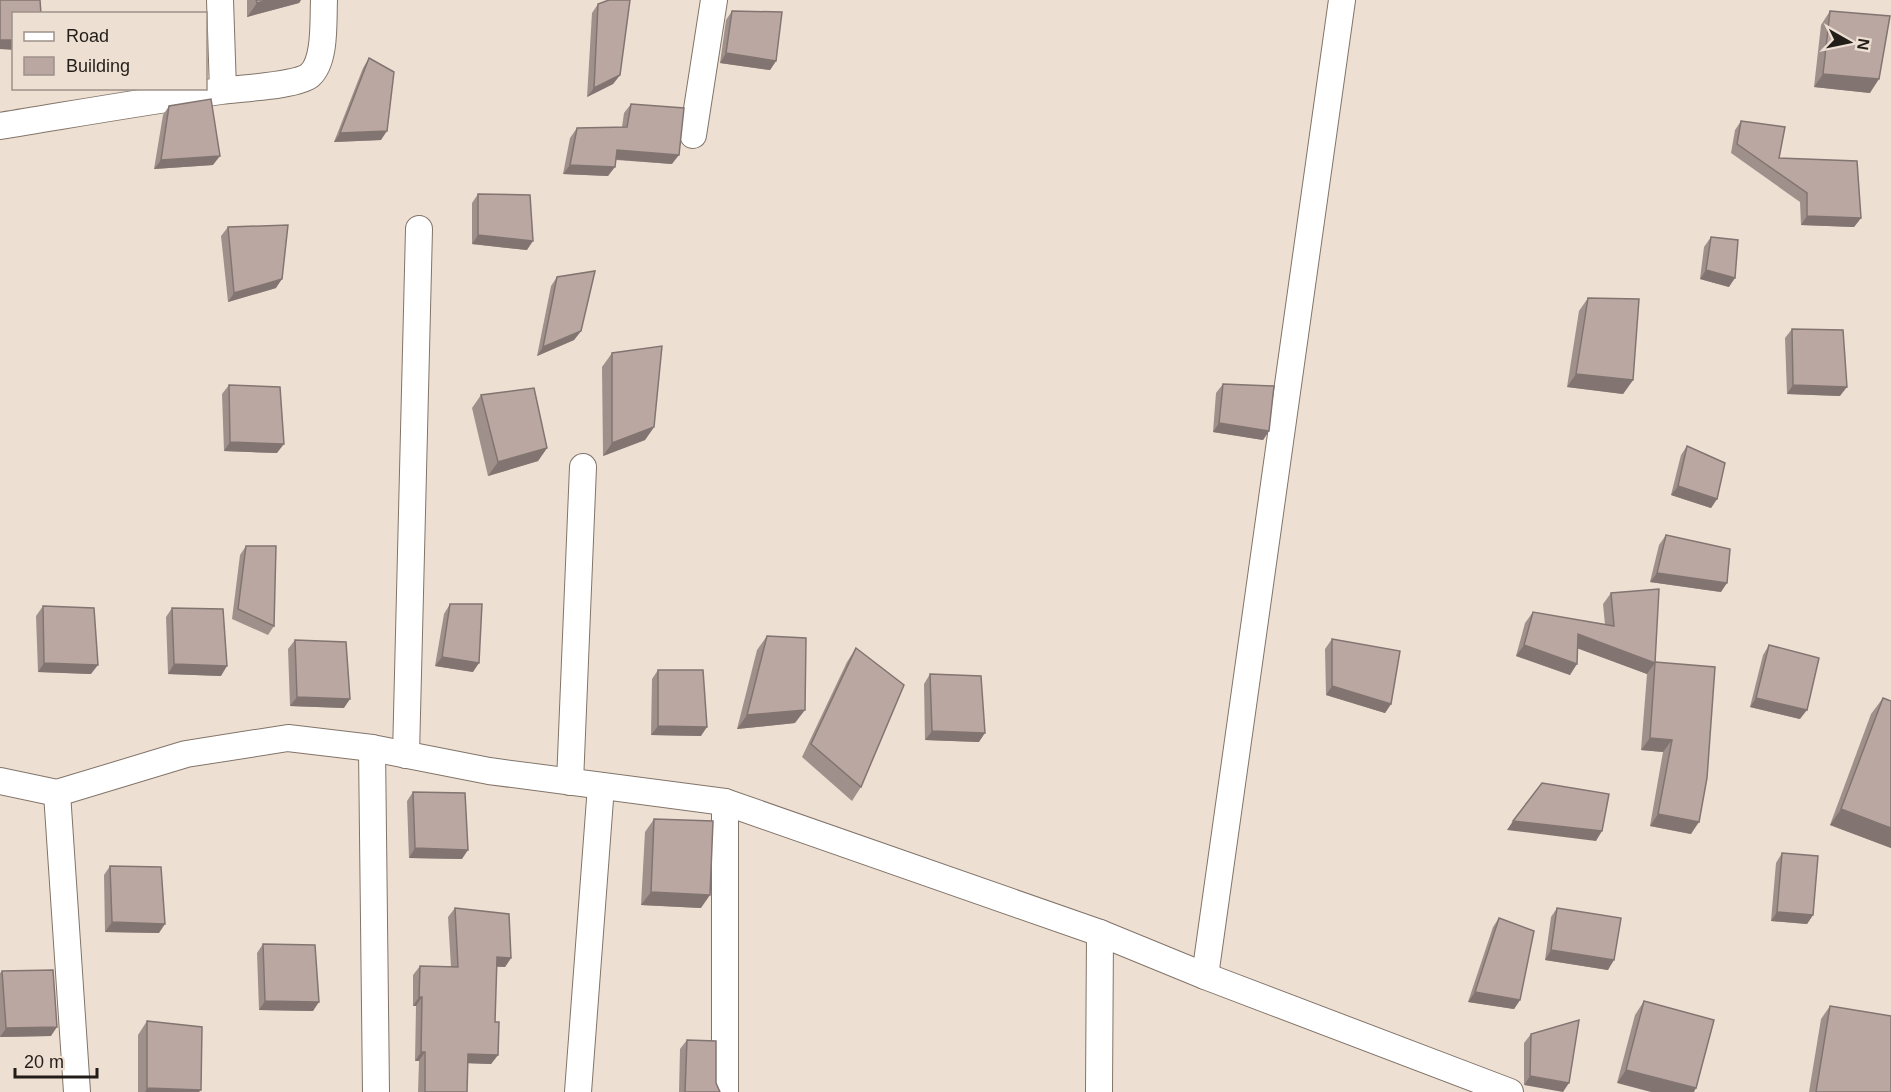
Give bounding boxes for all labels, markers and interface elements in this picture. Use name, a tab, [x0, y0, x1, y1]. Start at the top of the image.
legend	[12, 12, 207, 90]
north arrow	[1819, 12, 1879, 72]
text: Road	[66, 26, 109, 46]
text: N	[1854, 37, 1873, 51]
text: Building	[66, 56, 130, 76]
scale bar	[15, 1041, 98, 1079]
text: 20 m	[24, 1052, 64, 1072]

